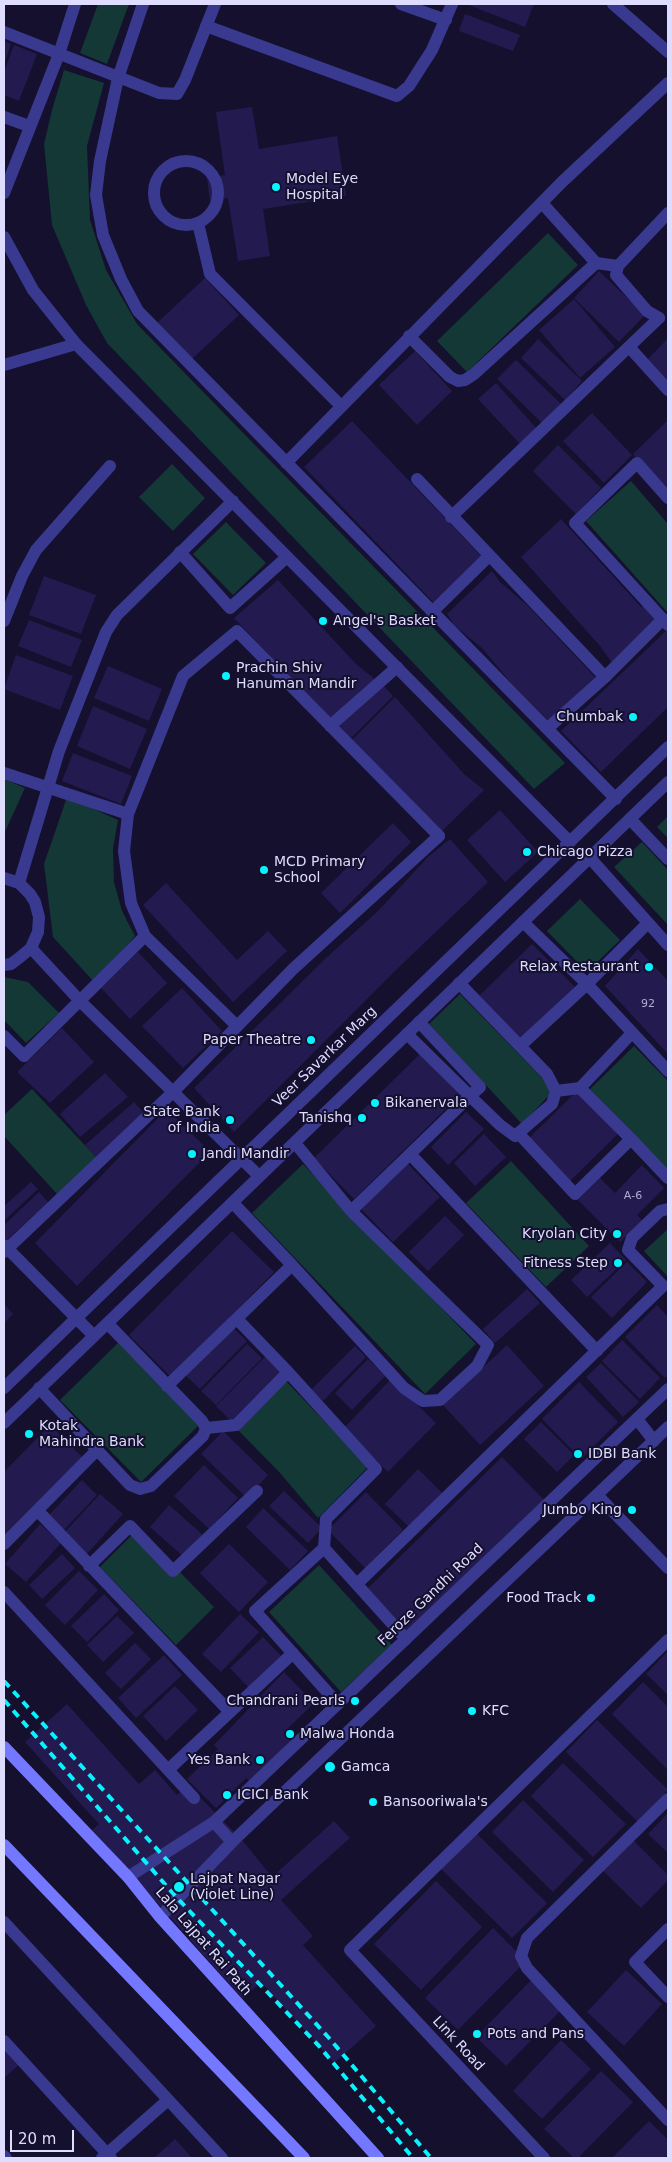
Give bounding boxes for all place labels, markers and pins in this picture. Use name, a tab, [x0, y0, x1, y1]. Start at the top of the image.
place label: Model Eye Hospital	[286, 171, 358, 203]
marker: Model Eye Hospital	[270, 181, 282, 193]
place label: Angel's Basket	[333, 613, 436, 629]
marker: Angel's Basket	[317, 615, 329, 627]
place label: Prachin Shiv Hanuman Mandir	[236, 660, 356, 692]
marker: Prachin Shiv Hanuman Mandir	[220, 670, 232, 682]
place label: Chumbak	[556, 709, 623, 725]
marker: Chumbak	[627, 711, 639, 723]
place label: Chicago Pizza	[537, 844, 633, 860]
marker: Chicago Pizza	[521, 846, 533, 858]
place label: MCD Primary School	[274, 854, 365, 886]
marker: MCD Primary School	[258, 864, 270, 876]
place label: Relax Restaurant	[519, 959, 639, 975]
marker: Relax Restaurant	[643, 961, 655, 973]
place label: Paper Theatre	[203, 1032, 301, 1048]
marker: Paper Theatre	[305, 1034, 317, 1046]
place label: Bikanervala	[385, 1095, 468, 1111]
marker: Bikanervala	[369, 1097, 381, 1109]
place label: State Bank of India	[143, 1104, 220, 1136]
place label: Tanishq	[299, 1110, 352, 1126]
marker: Tanishq	[356, 1112, 368, 1124]
marker: State Bank of India	[224, 1114, 236, 1126]
place label: Jandi Mandir	[202, 1146, 289, 1162]
marker: Jandi Mandir	[186, 1148, 198, 1160]
place label: Kryolan City	[522, 1226, 607, 1242]
marker: Kryolan City	[611, 1228, 623, 1240]
place label: Fitness Step	[523, 1255, 608, 1271]
marker: Fitness Step	[612, 1257, 624, 1269]
place label: Kotak Mahindra Bank	[39, 1418, 144, 1450]
marker: Kotak Mahindra Bank	[23, 1428, 35, 1440]
place label: IDBI Bank	[588, 1446, 656, 1462]
marker: IDBI Bank	[572, 1448, 584, 1460]
place label: Jumbo King	[543, 1502, 622, 1518]
marker: Jumbo King	[626, 1504, 638, 1516]
place label: Food Track	[506, 1590, 581, 1606]
marker: Food Track	[585, 1592, 597, 1604]
place label: Chandrani Pearls	[226, 1693, 345, 1709]
marker: Chandrani Pearls	[349, 1695, 361, 1707]
place label: KFC	[482, 1703, 509, 1719]
marker: KFC	[466, 1705, 478, 1717]
place label: Malwa Honda	[300, 1726, 394, 1742]
marker: Malwa Honda	[284, 1728, 296, 1740]
place label: Yes Bank	[188, 1752, 250, 1768]
marker: Yes Bank	[254, 1754, 266, 1766]
place label: Gamca	[341, 1759, 390, 1775]
marker: Gamca	[323, 1760, 337, 1774]
place label: ICICI Bank	[237, 1787, 309, 1803]
marker: ICICI Bank	[221, 1789, 233, 1801]
place label: Bansooriwala's	[383, 1794, 488, 1810]
marker: Bansooriwala's	[367, 1796, 379, 1808]
place label: Lajpat Nagar (Violet Line)	[190, 1871, 280, 1904]
marker: Lajpat Nagar (Violet Line)	[172, 1880, 186, 1894]
place label: Pots and Pans	[487, 2026, 584, 2042]
marker: Pots and Pans	[471, 2028, 483, 2040]

